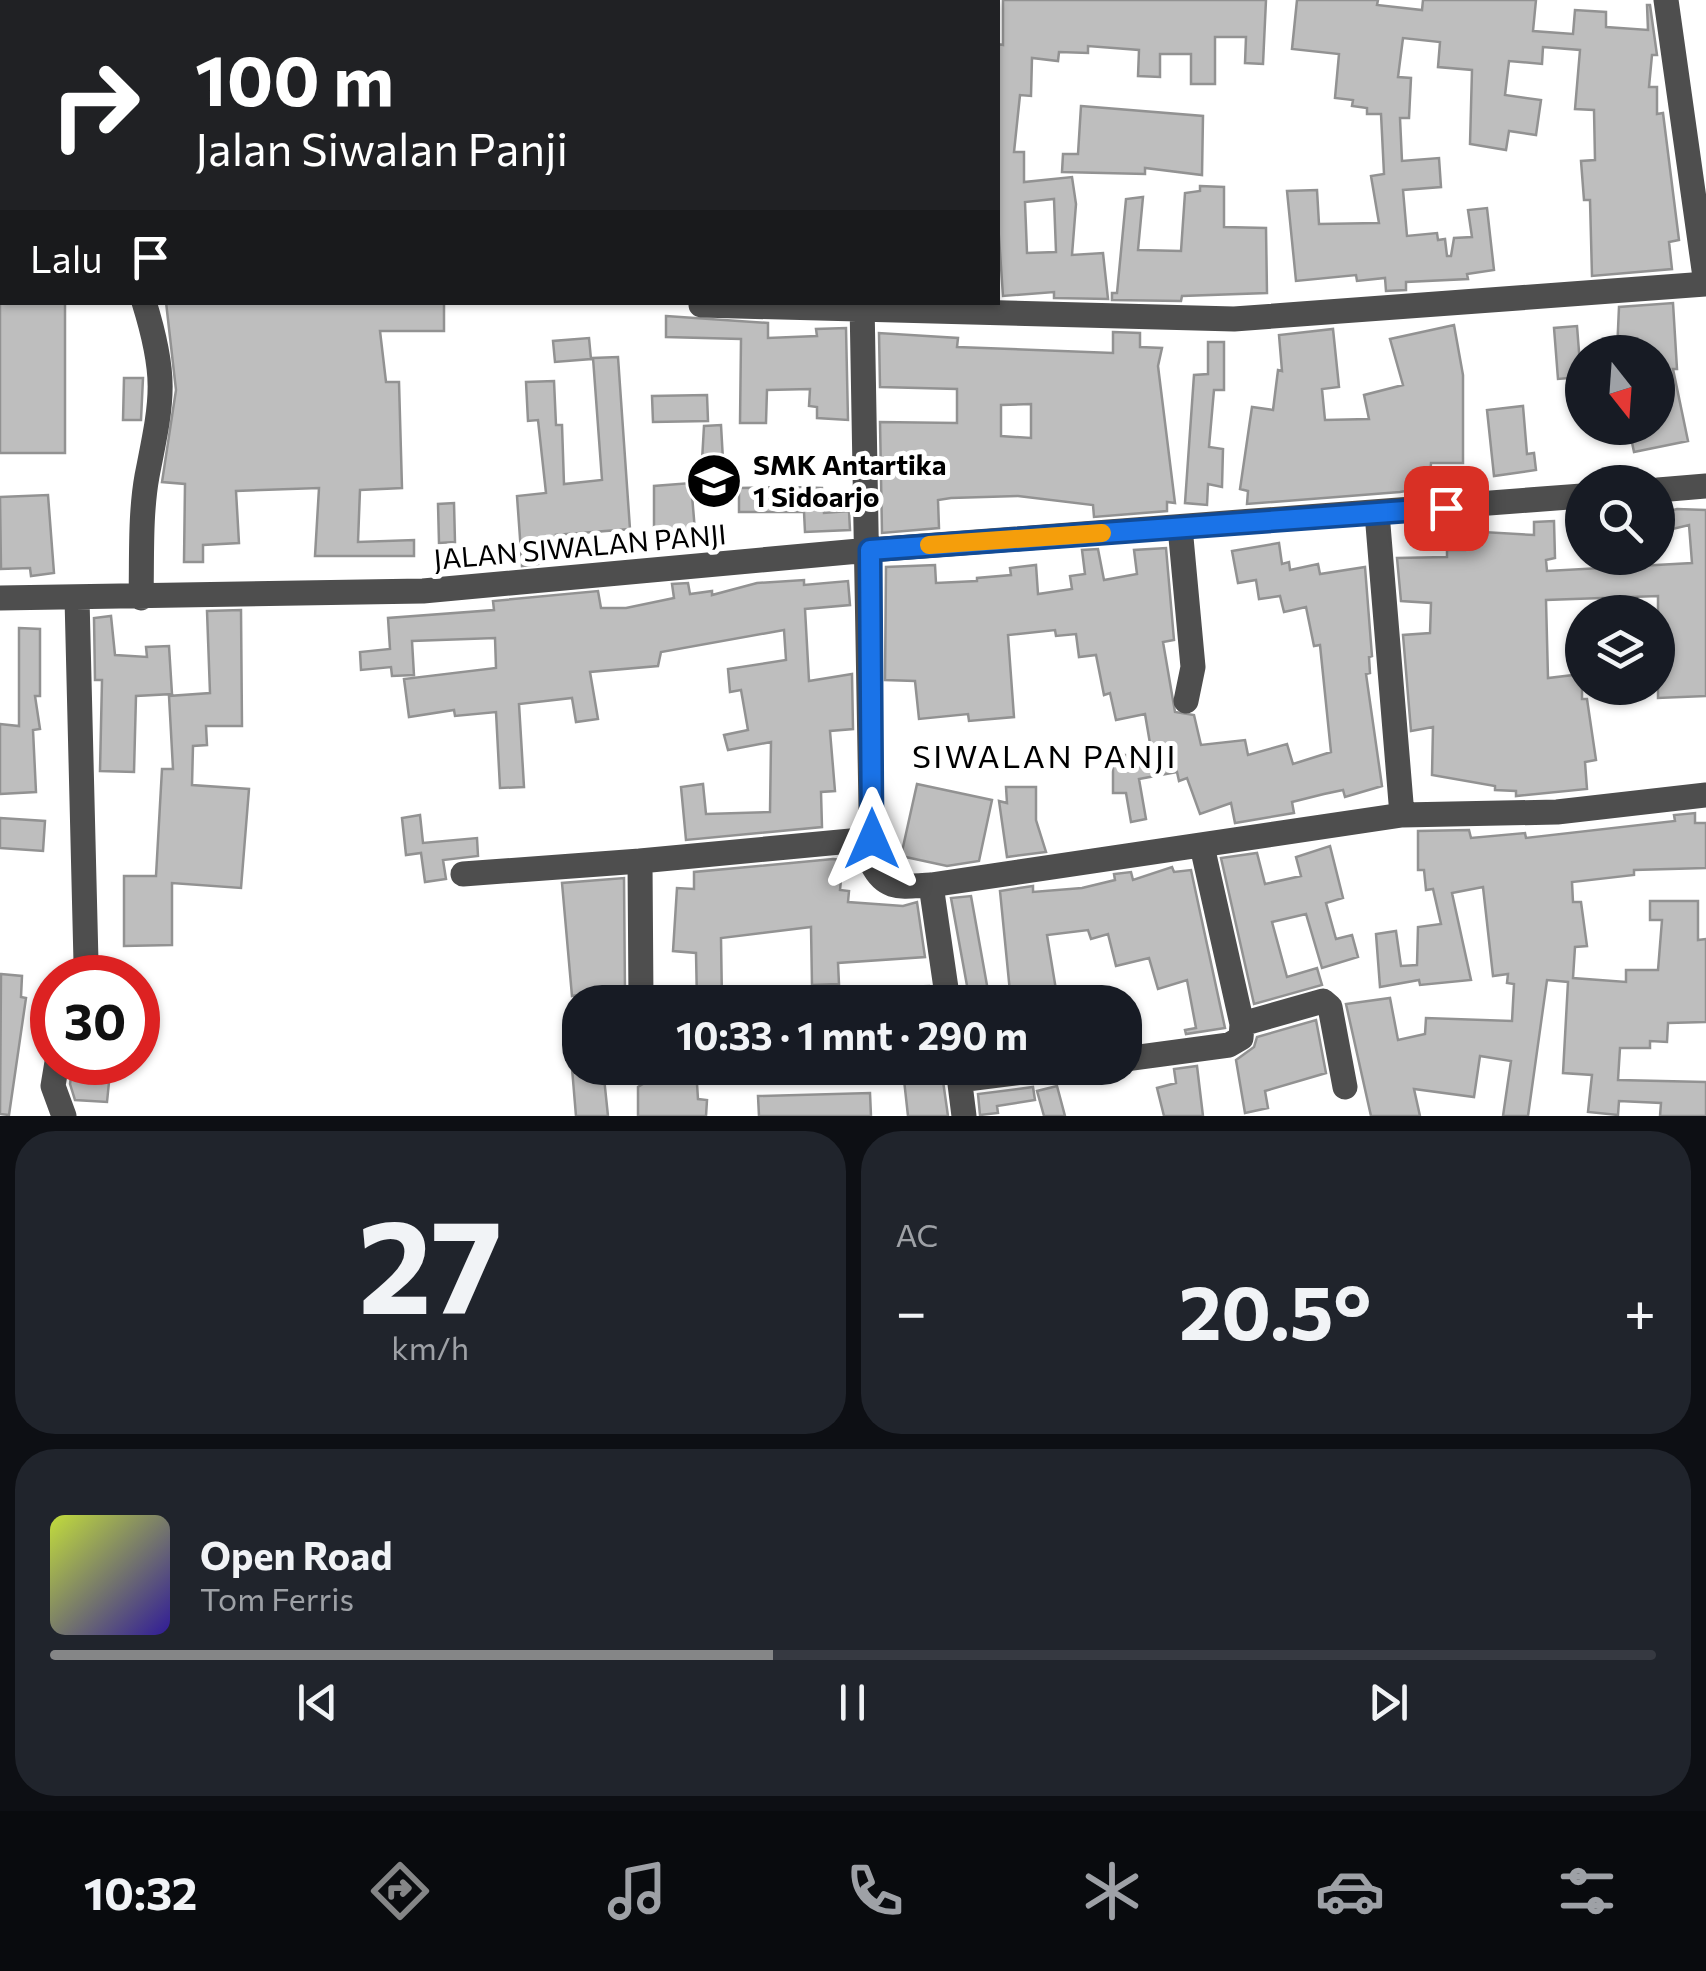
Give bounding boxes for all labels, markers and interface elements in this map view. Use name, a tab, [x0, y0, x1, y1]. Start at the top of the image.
text: 100 m	[195, 35, 394, 120]
icon: right	[30, 40, 160, 170]
text: Jalan Siwalan Panji	[195, 120, 568, 175]
icon: arrive	[123, 230, 178, 285]
text: Lalu	[30, 234, 103, 281]
north arrow	[1565, 335, 1675, 445]
map controls	[1565, 335, 1675, 705]
place label: SMK Antartika 1 Sidoarjo	[753, 447, 947, 513]
school or university icon: SMK Antartika 1 Sidoarjo	[684, 451, 744, 511]
button: search	[1565, 465, 1675, 575]
pin	[1404, 466, 1489, 551]
icon: arrive	[1419, 481, 1474, 536]
street label: JALAN SIWALAN PANJI	[432, 516, 728, 576]
button: layers	[1565, 595, 1675, 705]
district label: SIWALAN PANJI	[912, 735, 1178, 775]
position arrow	[820, 787, 924, 891]
speed limit sign: 30	[30, 955, 160, 1085]
text: 10:33 · 1 mnt · 290 m	[676, 1011, 1028, 1058]
text: 27	[358, 1182, 503, 1341]
text: AC	[896, 1214, 939, 1254]
text: 20.5°	[1179, 1264, 1371, 1355]
text: −	[896, 1276, 927, 1343]
text: +	[1624, 1276, 1656, 1343]
text: km/h	[391, 1327, 469, 1367]
text: Open Road	[200, 1531, 393, 1578]
text: Tom Ferris	[200, 1578, 354, 1618]
icon: previous	[290, 1675, 345, 1730]
icon: pause	[825, 1675, 880, 1730]
icon: next	[1361, 1675, 1416, 1730]
icon: directions	[365, 1856, 435, 1926]
icon: music	[602, 1856, 672, 1926]
icon: phone	[840, 1856, 910, 1926]
icon: climate	[1077, 1856, 1147, 1926]
icon: car	[1315, 1856, 1385, 1926]
icon: filters	[1552, 1856, 1622, 1926]
text: 10:32	[84, 1864, 197, 1919]

